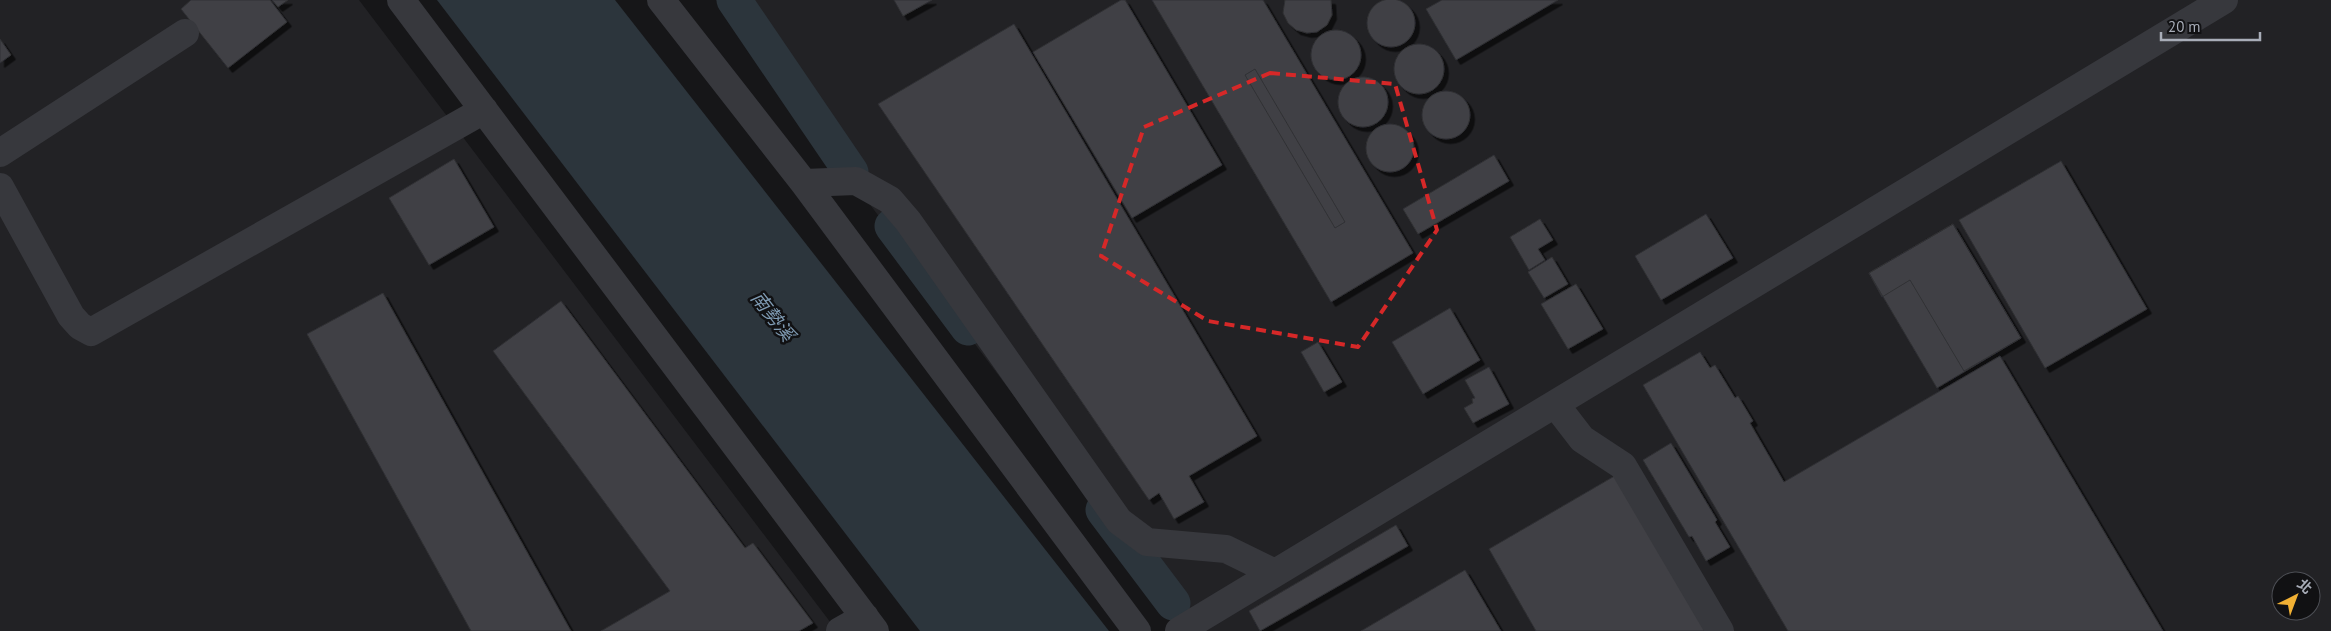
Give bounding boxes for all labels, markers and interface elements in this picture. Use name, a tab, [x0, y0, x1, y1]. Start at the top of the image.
scale bar	[2161, 10, 2260, 42]
text: 20 m	[2168, 17, 2201, 36]
water label: 南勢溪	[746, 286, 802, 348]
north arrow	[2271, 571, 2321, 621]
text: 北	[2293, 575, 2316, 598]

